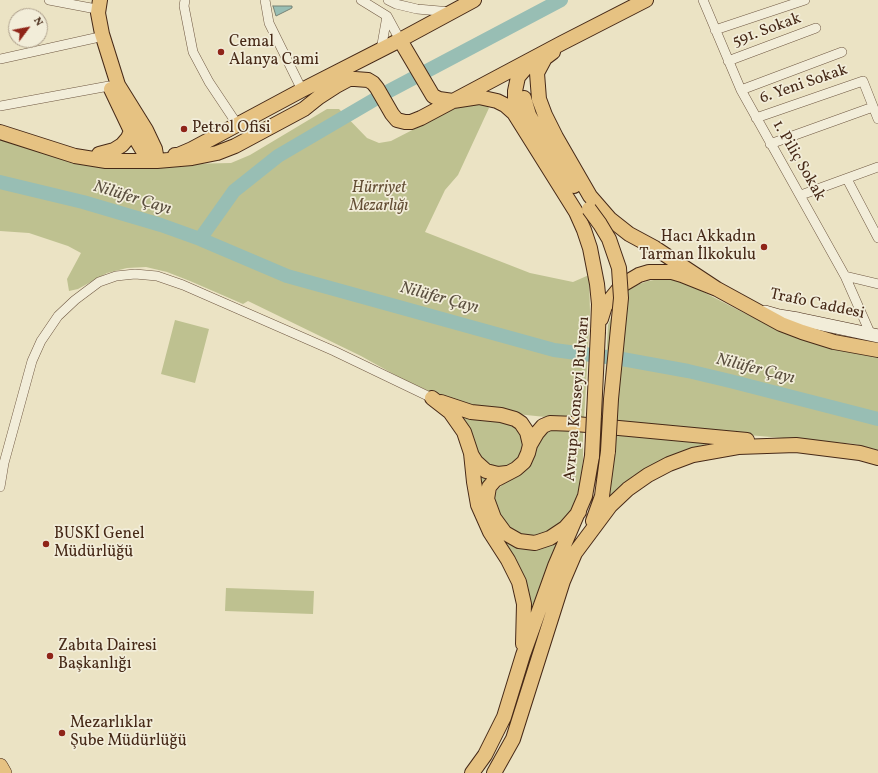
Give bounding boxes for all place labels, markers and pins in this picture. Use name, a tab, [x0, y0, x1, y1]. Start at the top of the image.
place label: Cemal Alanya Cami	[229, 33, 319, 71]
marker: Cemal Alanya Cami	[216, 47, 226, 57]
place label: Petrol Ofisi	[192, 119, 271, 139]
marker: Petrol Ofisi	[179, 124, 189, 134]
place label: Hacı Akkadın Tarman İlkokulu	[639, 228, 756, 266]
marker: Hacı Akkadın Tarman İlkokulu	[759, 242, 769, 252]
place label: BUSKİ Genel Müdürlüğü	[54, 525, 145, 563]
marker: BUSKİ Genel Müdürlüğü	[41, 539, 51, 549]
place label: Zabıta Dairesi Başkanlığı	[58, 637, 157, 675]
marker: Zabıta Dairesi Başkanlığı	[45, 651, 55, 661]
place label: Mezarlıklar Şube Müdürlüğü	[70, 714, 187, 752]
marker: Mezarlıklar Şube Müdürlüğü	[57, 728, 67, 738]

